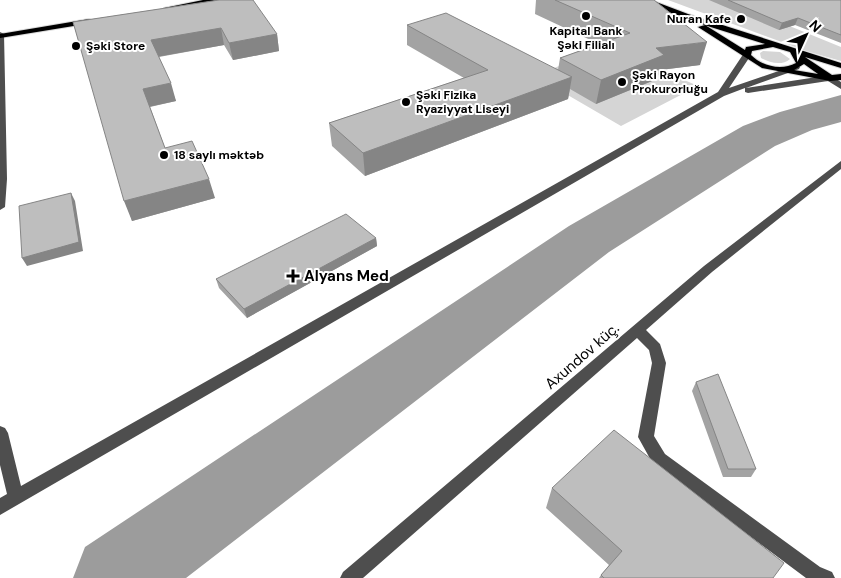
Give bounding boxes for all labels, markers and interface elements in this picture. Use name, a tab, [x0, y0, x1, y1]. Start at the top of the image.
marker: Kapital Bank Şəki Filialı	[580, 10, 592, 22]
north arrow	[781, 10, 831, 60]
place label: Nuran Kafe	[667, 11, 731, 27]
marker: Nuran Kafe	[735, 13, 747, 25]
text: N	[805, 16, 825, 36]
place label: Kapital Bank Şəki Filialı	[550, 23, 622, 53]
place label: Şəki Store	[86, 38, 145, 54]
marker: Şəki Store	[70, 40, 82, 52]
place label: Şəki Rayon Prokurorluğu	[632, 67, 708, 97]
marker: Şəki Rayon Prokurorluğu	[616, 76, 628, 88]
place label: Şəki Fizika Ryaziyyat Liseyi	[416, 87, 509, 117]
marker: Şəki Fizika Ryaziyyat Liseyi	[400, 96, 412, 108]
place label: 18 saylı məktəb	[174, 147, 264, 163]
marker: 18 saylı məktəb	[158, 149, 170, 161]
place label: Alyans Med	[304, 266, 389, 286]
marker: Alyans Med	[286, 269, 300, 283]
street label: Axundov küç.	[541, 318, 623, 394]

